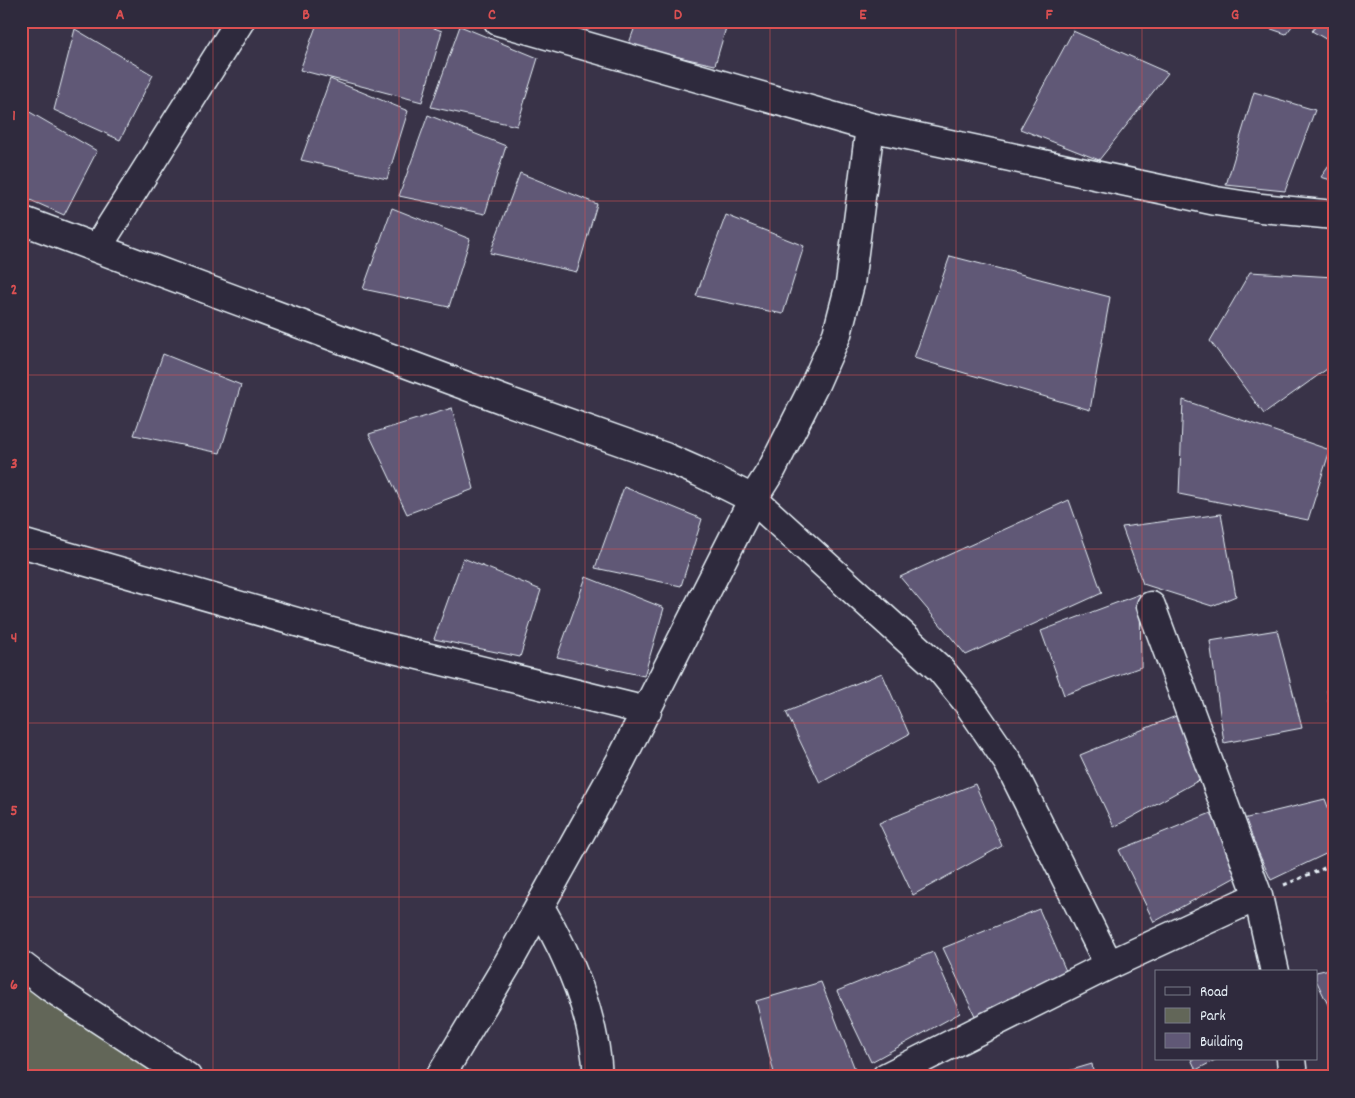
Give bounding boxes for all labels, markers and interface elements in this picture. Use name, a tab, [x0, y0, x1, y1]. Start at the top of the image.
text: A	[116, 4, 125, 27]
text: B	[302, 4, 310, 27]
text: C	[488, 4, 496, 27]
text: D	[674, 4, 683, 27]
text: E	[859, 4, 867, 27]
text: F	[1045, 4, 1053, 27]
text: G	[1231, 4, 1239, 27]
text: 1	[12, 105, 16, 128]
text: 2	[11, 279, 18, 302]
text: 3	[10, 453, 18, 476]
text: 4	[11, 627, 17, 650]
text: 5	[10, 800, 18, 823]
legend	[1155, 970, 1318, 1060]
text: 6	[10, 974, 18, 997]
text: Road	[1200, 982, 1228, 1004]
text: Park	[1200, 1006, 1226, 1028]
text: Building	[1200, 1032, 1243, 1054]

